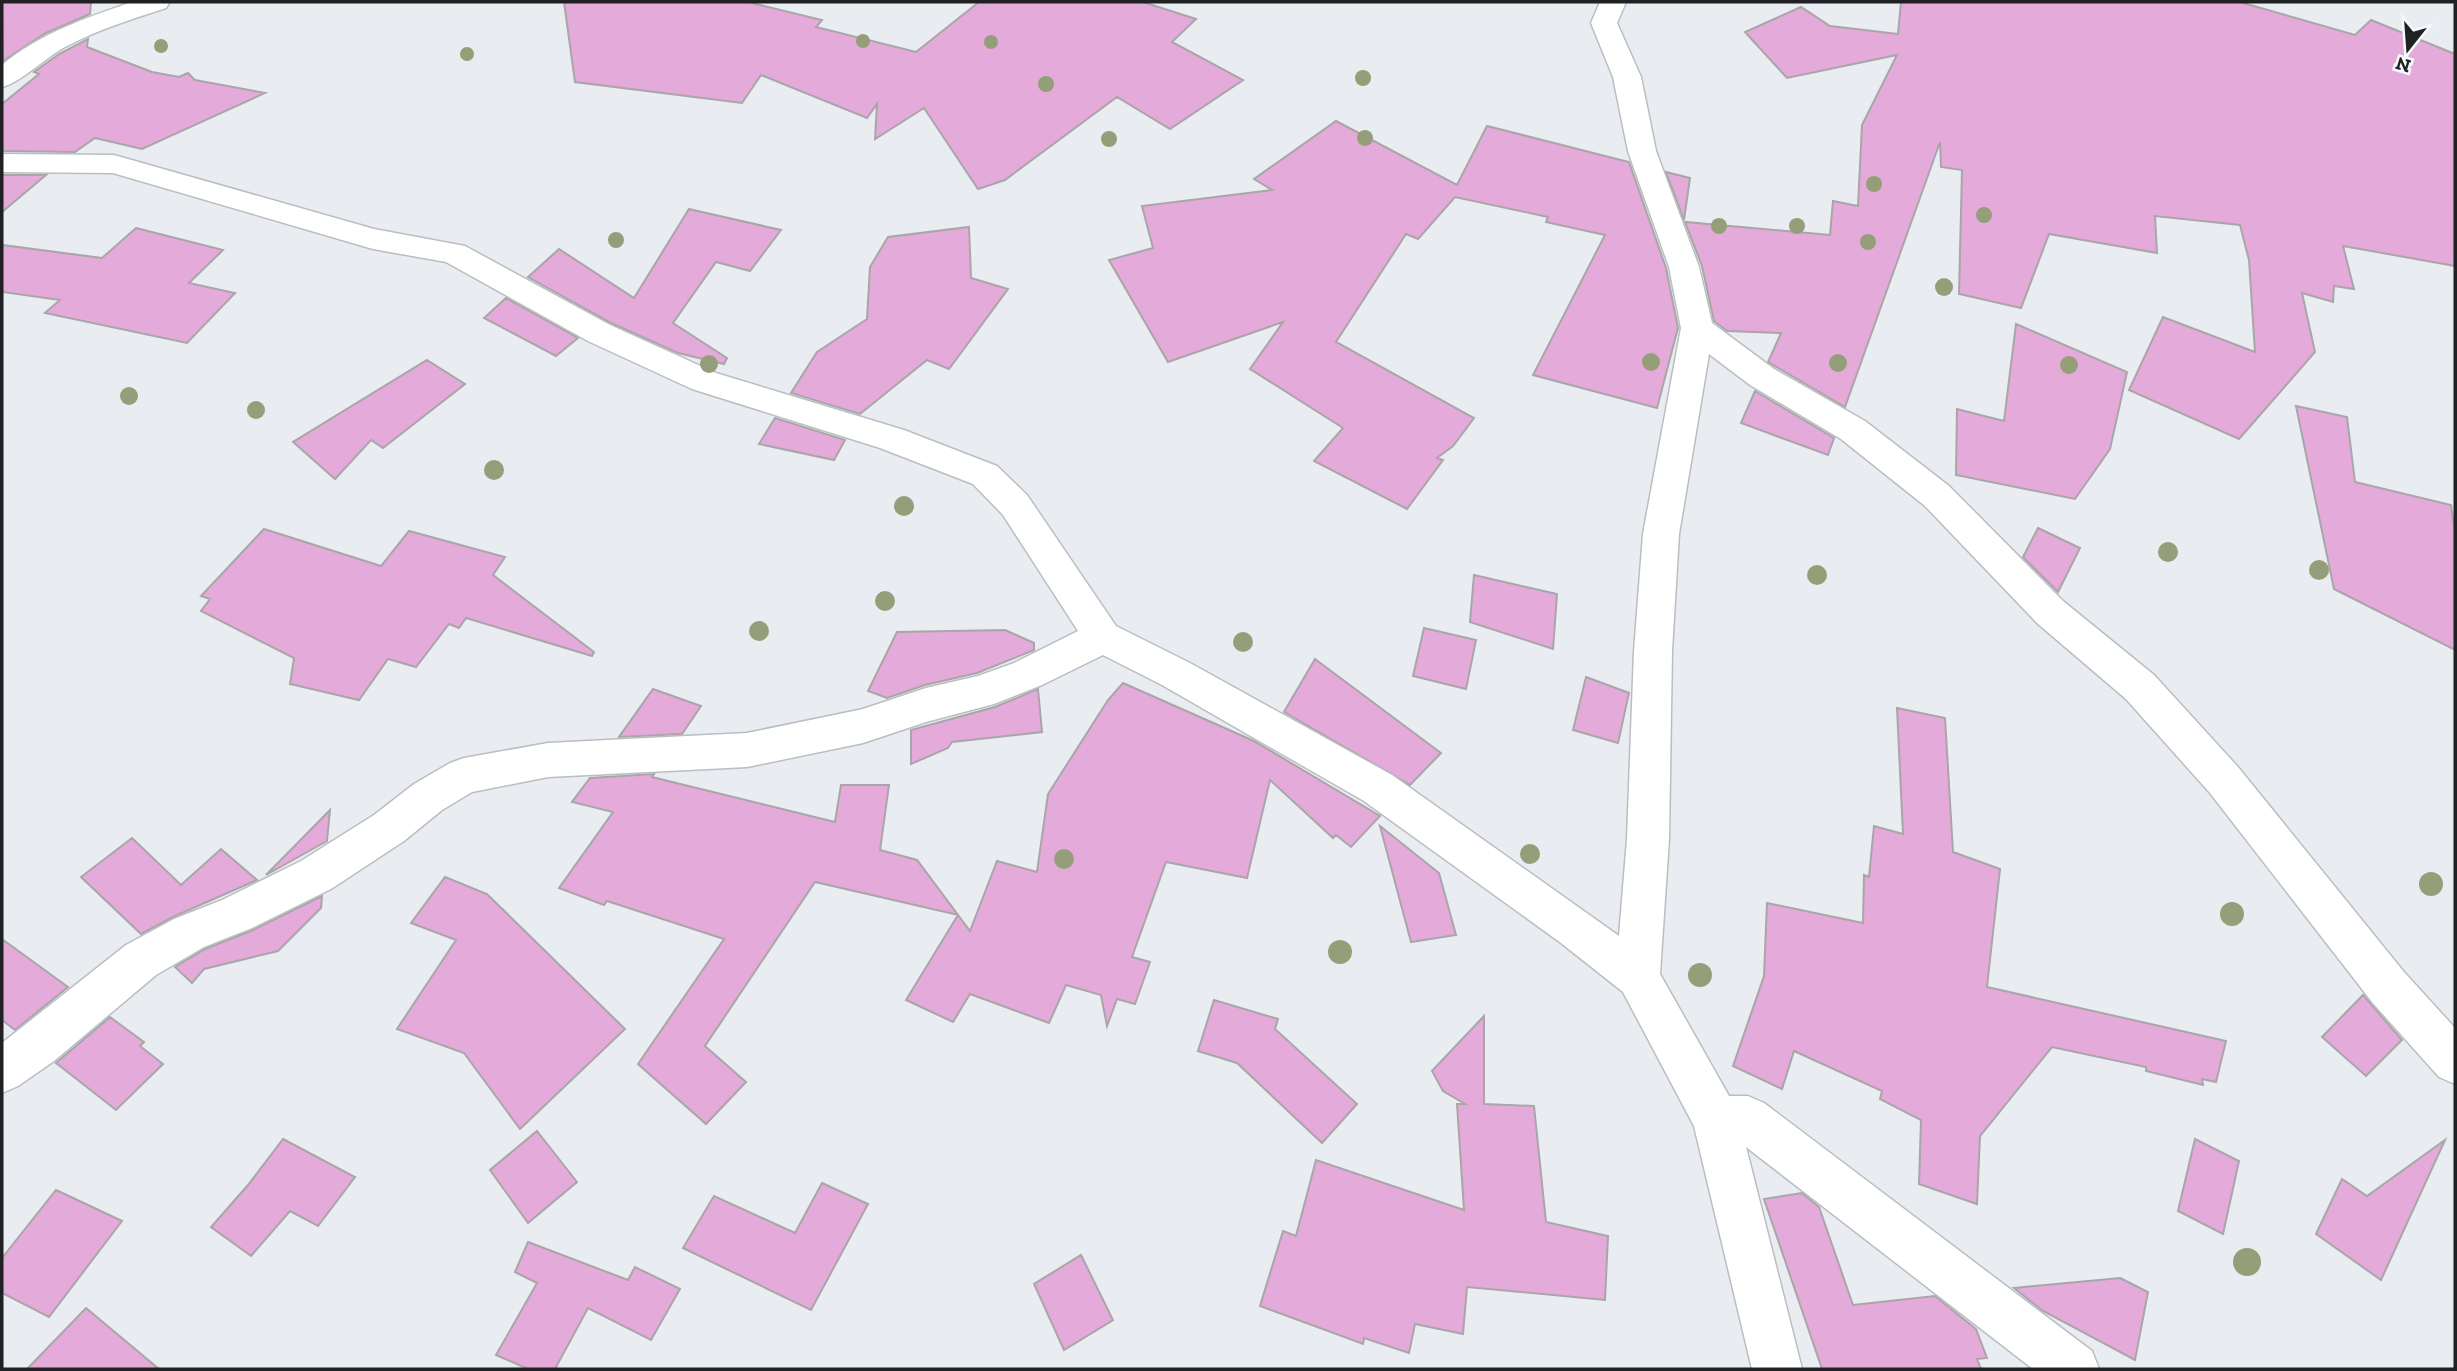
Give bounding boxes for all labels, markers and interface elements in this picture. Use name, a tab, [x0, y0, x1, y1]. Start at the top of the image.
north arrow	[2373, 14, 2443, 84]
text: N	[2393, 52, 2413, 78]

